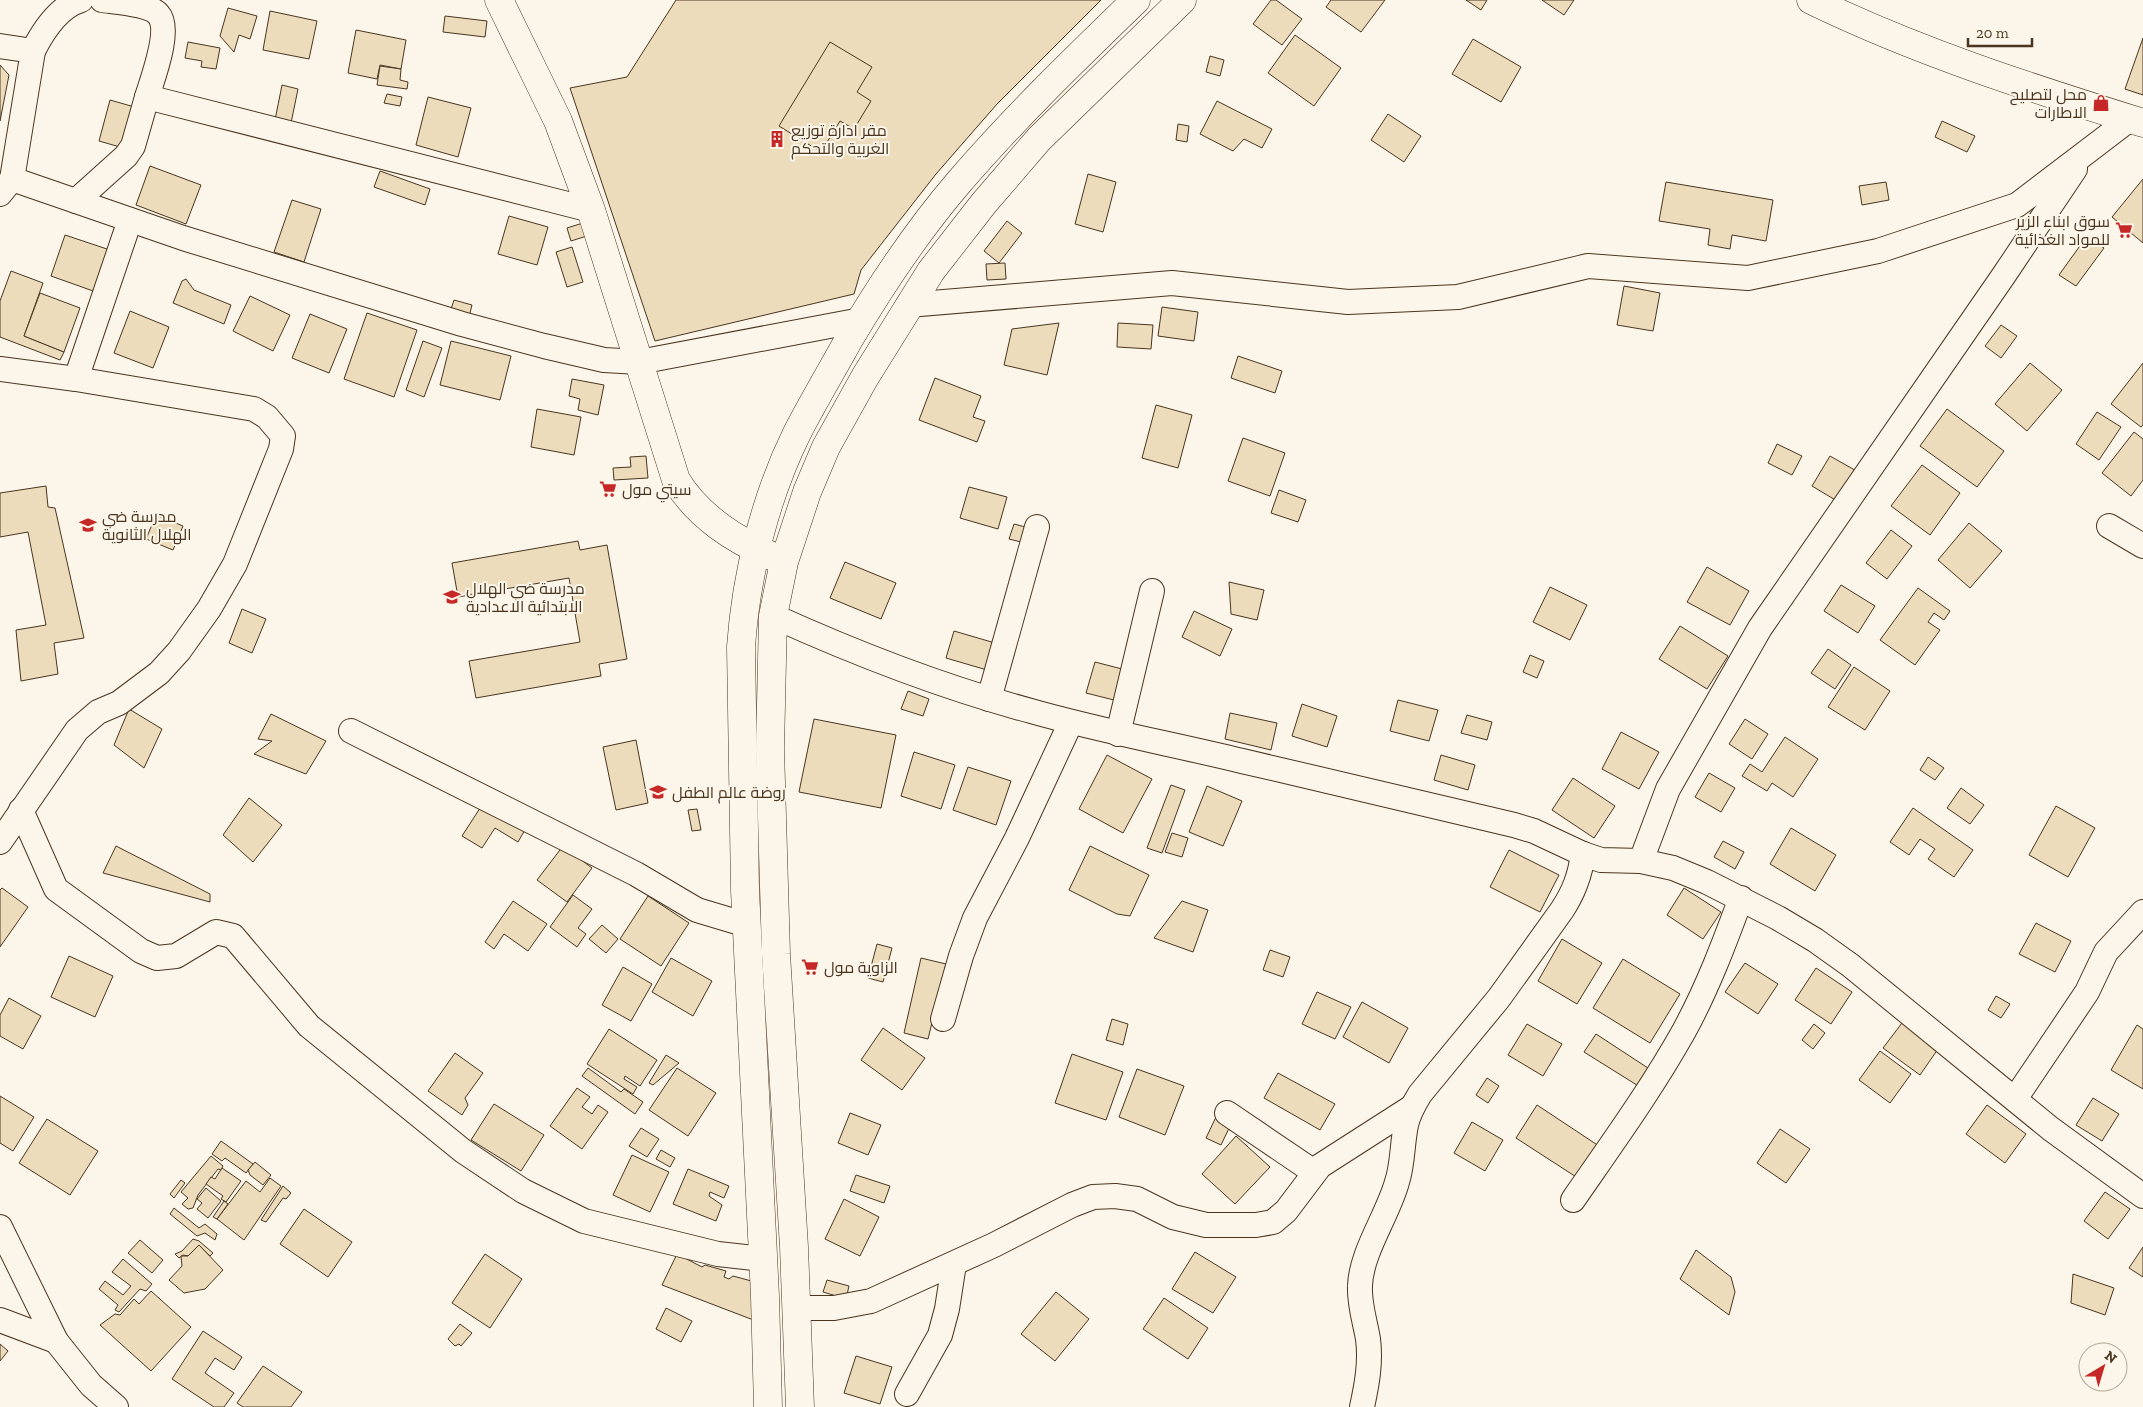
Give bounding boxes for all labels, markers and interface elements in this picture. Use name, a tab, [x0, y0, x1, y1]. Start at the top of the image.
scale bar	[1968, 15, 2032, 47]
text: 20 m	[1976, 24, 2009, 42]
place label: محل لتصليح الاطارات	[2010, 85, 2087, 122]
shop icon: محل لتصليح الاطارات	[2091, 93, 2111, 113]
place label: مقر ادارة توزيع الغربية والتحكم	[791, 121, 889, 160]
building icon: مقر ادارة توزيع الغربية والتحكم	[767, 129, 787, 149]
place label: سوق ابناء الزير للمواد الغذائية	[2015, 212, 2110, 249]
supermarket icon: سوق ابناء الزير للمواد الغذائية	[2114, 220, 2134, 240]
supermarket icon: سيتي مول	[598, 479, 618, 499]
place label: سيتي مول	[622, 480, 692, 503]
place label: مدرسة ضي الهلال الثانوية	[102, 507, 191, 545]
school or university icon: مدرسة ضي الهلال الثانوية	[78, 515, 98, 535]
place label: مدرسة ضي الهلال الابتدائية الاعدادية	[466, 579, 585, 616]
school or university icon: مدرسة ضي الهلال الابتدائية الاعدادية	[442, 587, 462, 607]
school or university icon: روضة عالم الطفل	[648, 782, 668, 802]
place label: روضة عالم الطفل	[672, 783, 786, 804]
supermarket icon: الزاوية مول	[800, 957, 820, 977]
place label: الزاوية مول	[824, 958, 898, 978]
north arrow	[2078, 1342, 2128, 1392]
text: N	[2101, 1347, 2120, 1367]

